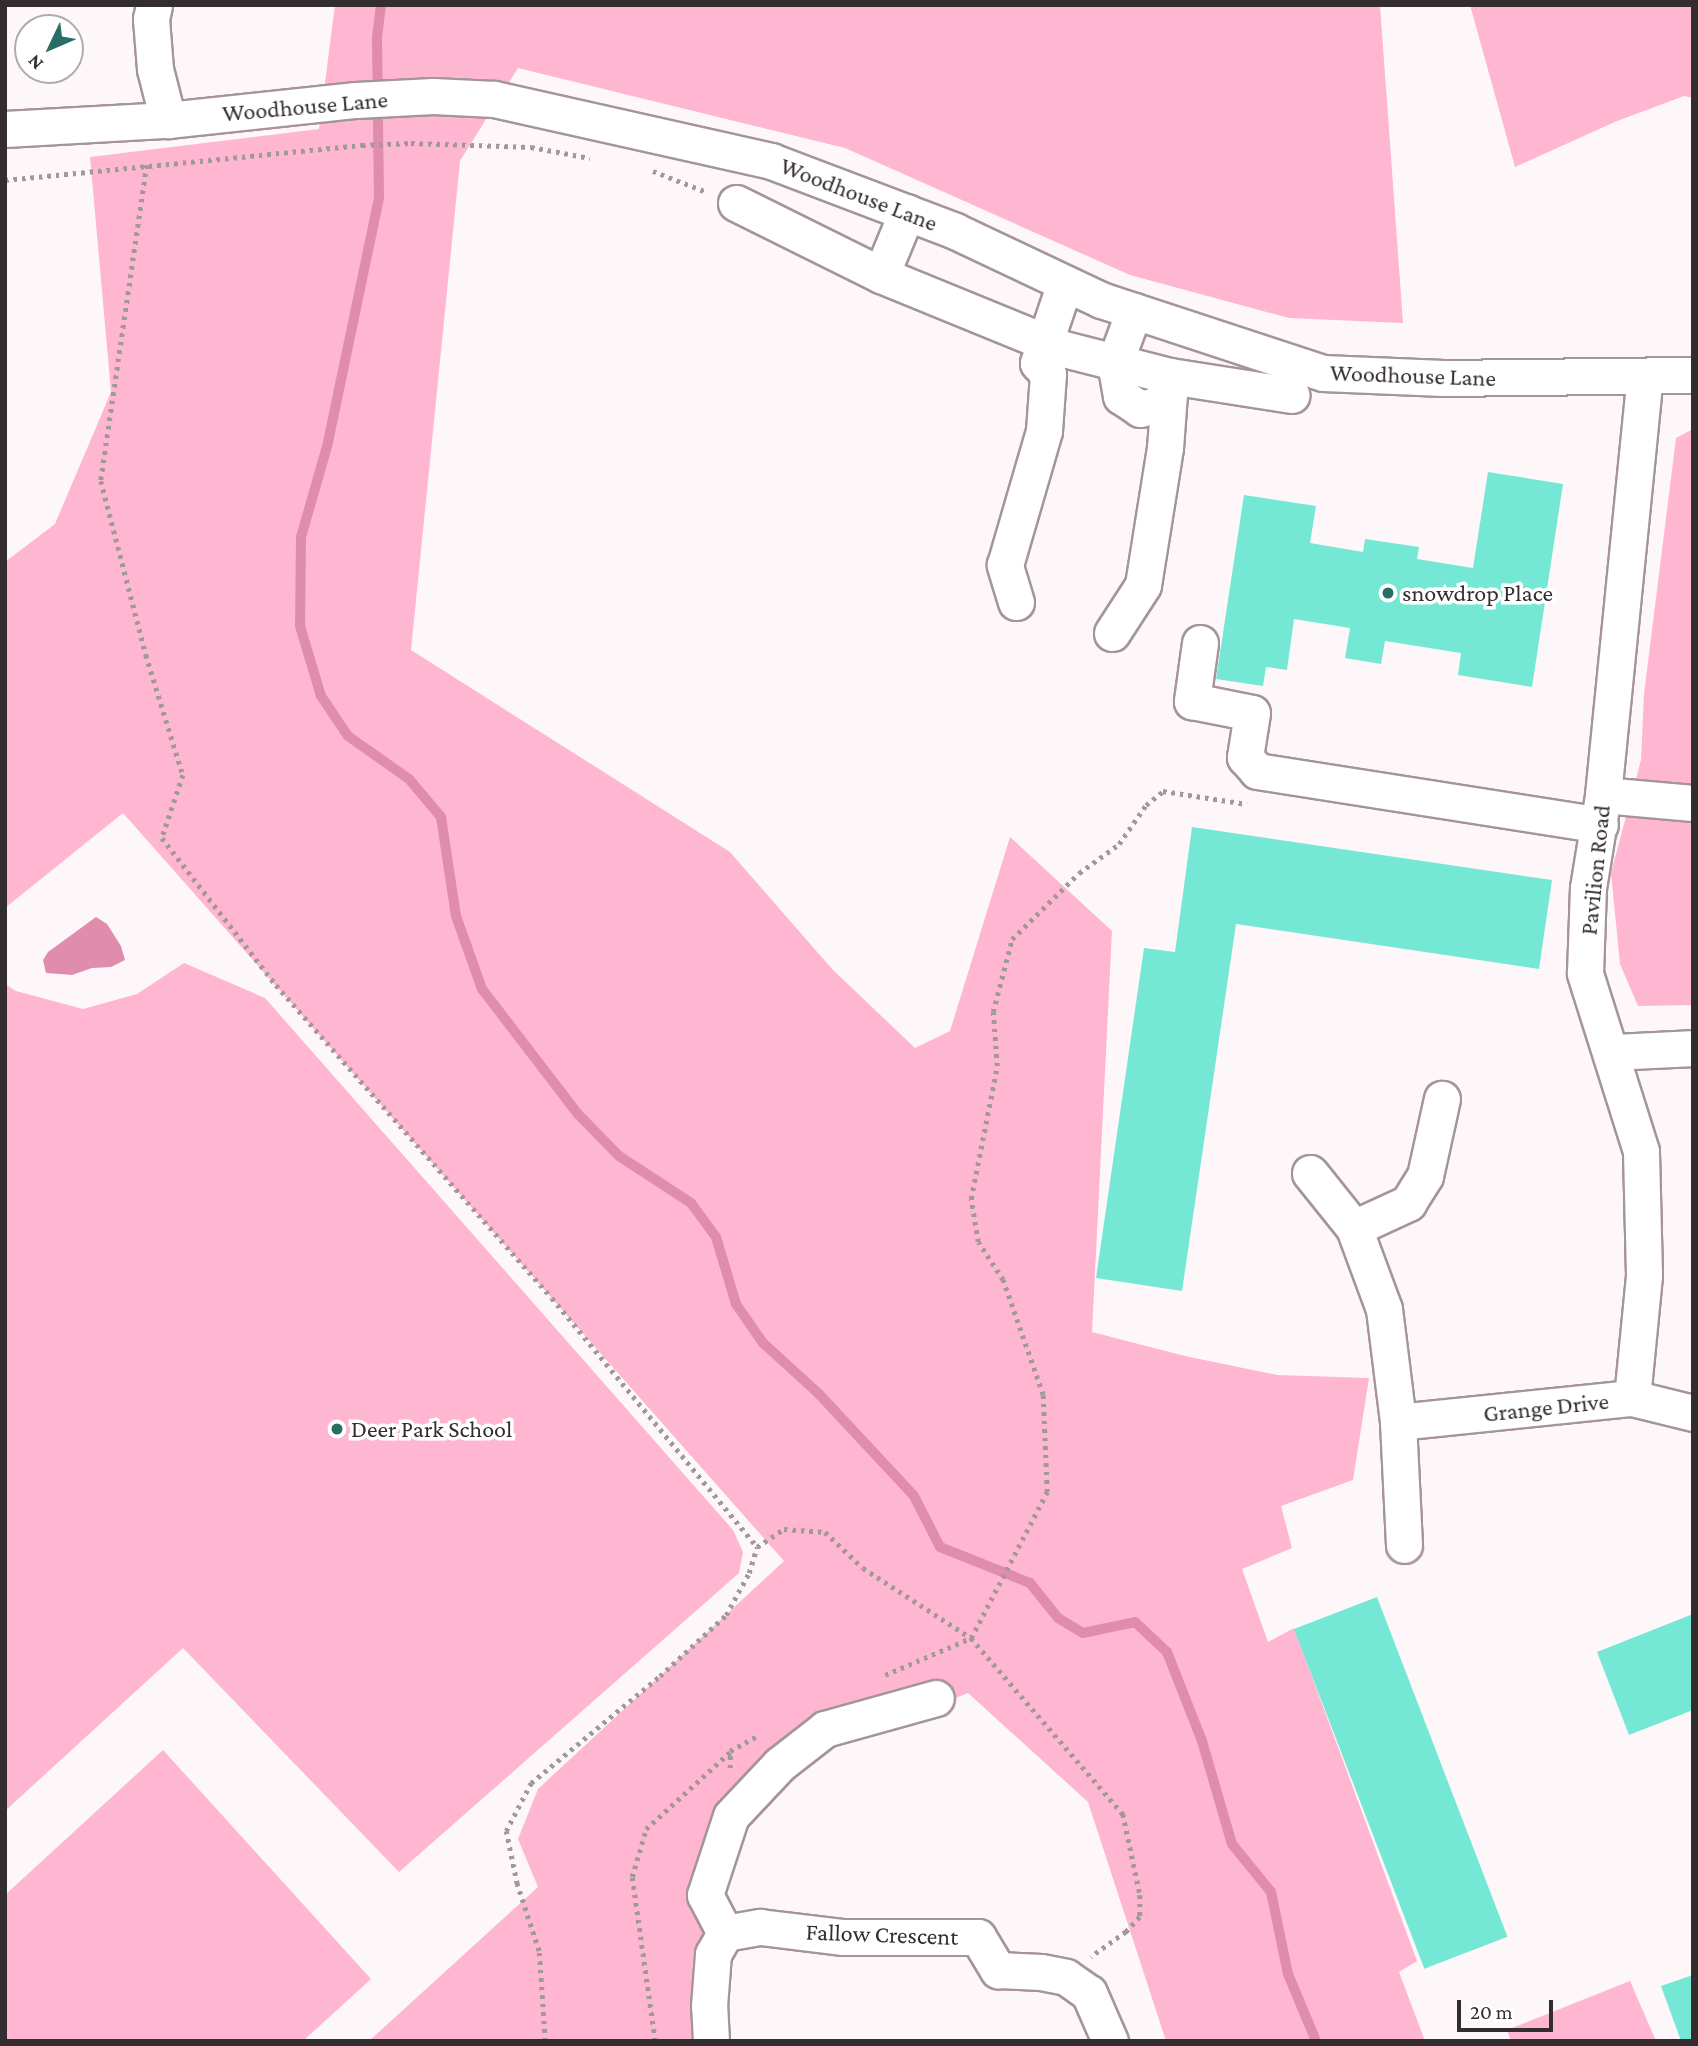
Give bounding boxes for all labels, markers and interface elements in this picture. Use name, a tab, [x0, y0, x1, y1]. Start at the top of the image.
north arrow	[14, 14, 84, 84]
text: N	[23, 51, 47, 75]
street label: Woodhouse Lane	[221, 84, 389, 128]
street label: Woodhouse Lane	[776, 151, 942, 237]
street label: Woodhouse Lane	[1330, 358, 1496, 392]
place label: snowdrop Place	[1402, 579, 1553, 607]
marker: snowdrop Place	[1380, 585, 1396, 601]
street label: Pavilion Road	[1574, 804, 1616, 936]
street label: Grange Drive	[1482, 1386, 1610, 1428]
place label: Deer Park School	[351, 1415, 512, 1443]
marker: Deer Park School	[329, 1421, 345, 1437]
street label: Fallow Crescent	[805, 1917, 959, 1951]
scale bar	[1460, 1986, 1556, 2030]
text: 20 m	[1470, 2000, 1513, 2024]

